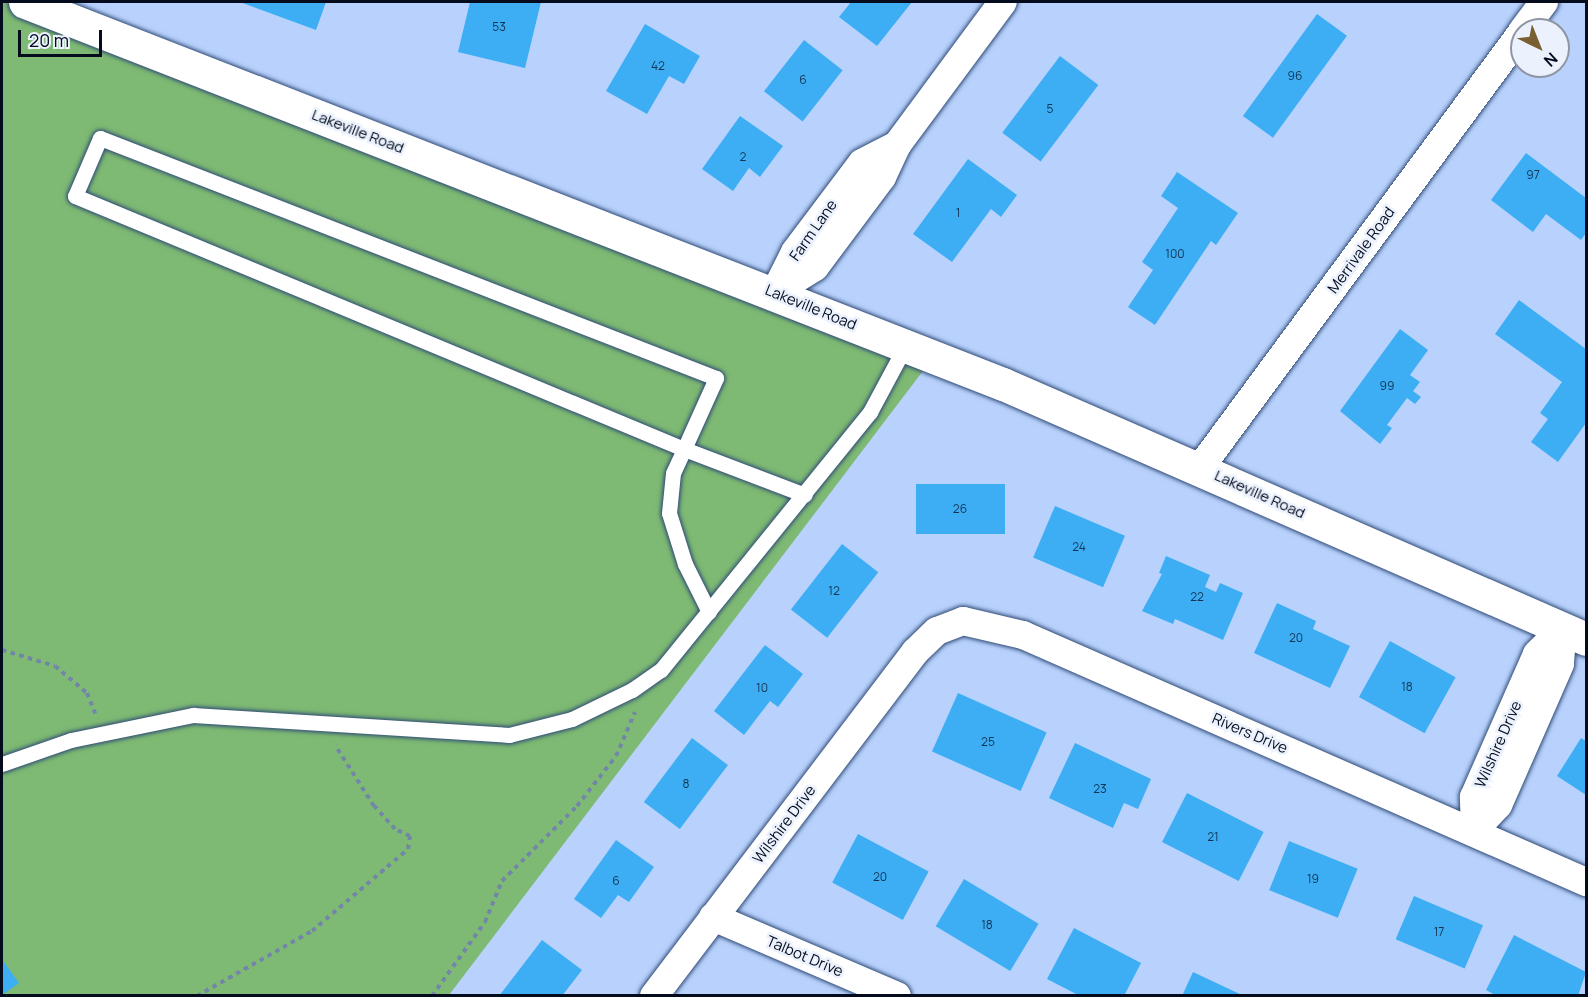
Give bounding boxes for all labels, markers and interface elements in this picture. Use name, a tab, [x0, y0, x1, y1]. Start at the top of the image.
scale bar	[21, 18, 105, 56]
north arrow	[1510, 18, 1570, 78]
house number: 53	[492, 20, 506, 34]
text: 20 m	[29, 28, 69, 52]
text: N	[1539, 48, 1563, 72]
house number: 42	[651, 59, 665, 73]
house number: 96	[1288, 69, 1302, 83]
house number: 6	[799, 73, 807, 87]
house number: 5	[1047, 102, 1053, 116]
street label: Lakeville Road	[309, 105, 407, 157]
house number: 2	[740, 150, 746, 164]
house number: 97	[1526, 168, 1540, 182]
street label: Farm Lane	[785, 196, 841, 264]
street label: Merrivale Road	[1324, 203, 1398, 297]
house number: 1	[956, 206, 960, 220]
house number: 100	[1165, 247, 1185, 261]
street label: Lakeville Road	[763, 280, 859, 334]
house number: 99	[1380, 379, 1394, 393]
street label: Lakeville Road	[1212, 466, 1308, 522]
house number: 26	[953, 502, 967, 516]
house number: 24	[1072, 540, 1086, 554]
house number: 12	[828, 584, 840, 598]
house number: 22	[1190, 590, 1204, 604]
house number: 20	[1289, 631, 1303, 645]
house number: 18	[1401, 680, 1413, 694]
house number: 10	[756, 681, 768, 695]
street label: Wilshire Drive	[1471, 698, 1525, 790]
street label: Rivers Drive	[1210, 709, 1290, 757]
house number: 25	[981, 735, 995, 749]
house number: 8	[683, 777, 689, 791]
street label: Wilshire Drive	[749, 781, 819, 867]
house number: 23	[1093, 782, 1107, 796]
house number: 21	[1207, 830, 1219, 844]
house number: 20	[873, 870, 887, 884]
house number: 19	[1307, 872, 1319, 886]
house number: 6	[612, 874, 620, 888]
house number: 18	[981, 918, 993, 932]
house number: 17	[1434, 925, 1444, 939]
street label: Talbot Drive	[764, 932, 846, 980]

